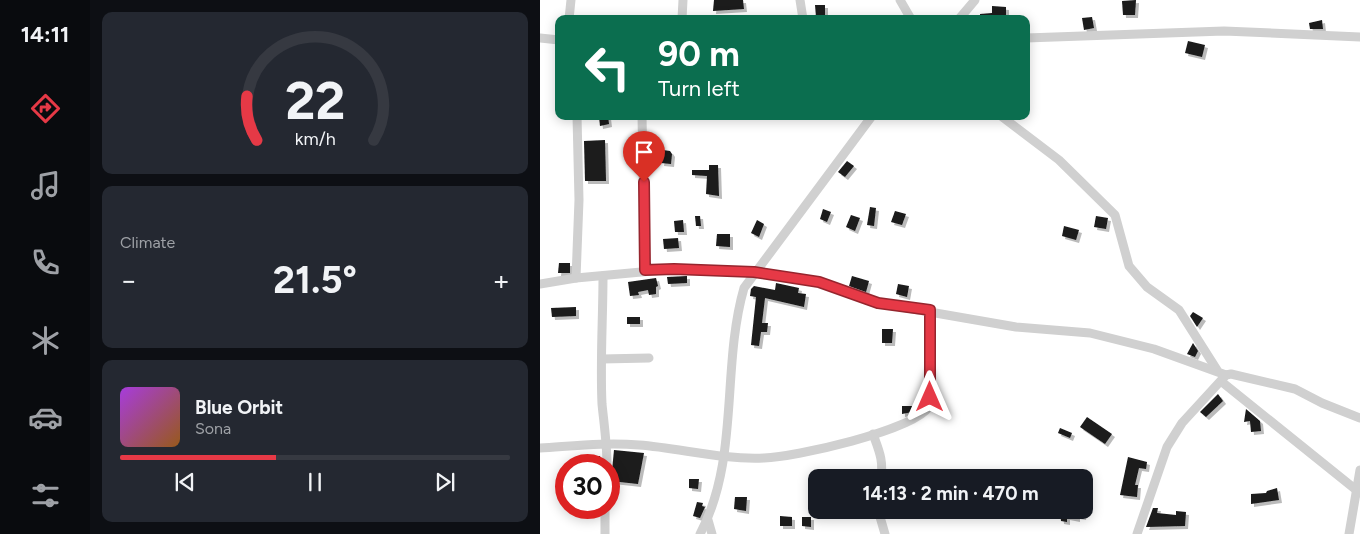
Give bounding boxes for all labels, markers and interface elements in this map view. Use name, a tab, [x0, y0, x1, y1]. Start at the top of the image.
text: 14:11	[21, 21, 69, 48]
text: 90 m	[658, 33, 740, 75]
icon: left	[575, 35, 640, 100]
text: 22	[285, 70, 345, 132]
text: Turn left	[658, 75, 740, 102]
icon: directions	[28, 91, 63, 126]
text: km/h	[295, 128, 335, 149]
pin	[623, 131, 665, 182]
icon: arrive	[630, 138, 658, 166]
icon: music	[28, 168, 63, 203]
text: Climate	[120, 233, 175, 252]
icon: phone	[28, 245, 63, 280]
text: 21.5°	[273, 257, 357, 303]
text: −	[120, 263, 137, 297]
text: +	[493, 263, 510, 297]
icon: climate	[28, 323, 63, 358]
position arrow	[903, 370, 955, 422]
text: Blue Orbit	[195, 396, 283, 419]
icon: car	[28, 400, 63, 435]
text: Sona	[195, 419, 231, 438]
speed limit sign: 30	[555, 454, 620, 519]
icon: previous	[171, 468, 199, 496]
icon: pause	[301, 468, 329, 496]
icon: next	[431, 468, 459, 496]
icon: filters	[28, 478, 63, 513]
text: 14:13 · 2 min · 470 m	[862, 482, 1039, 505]

